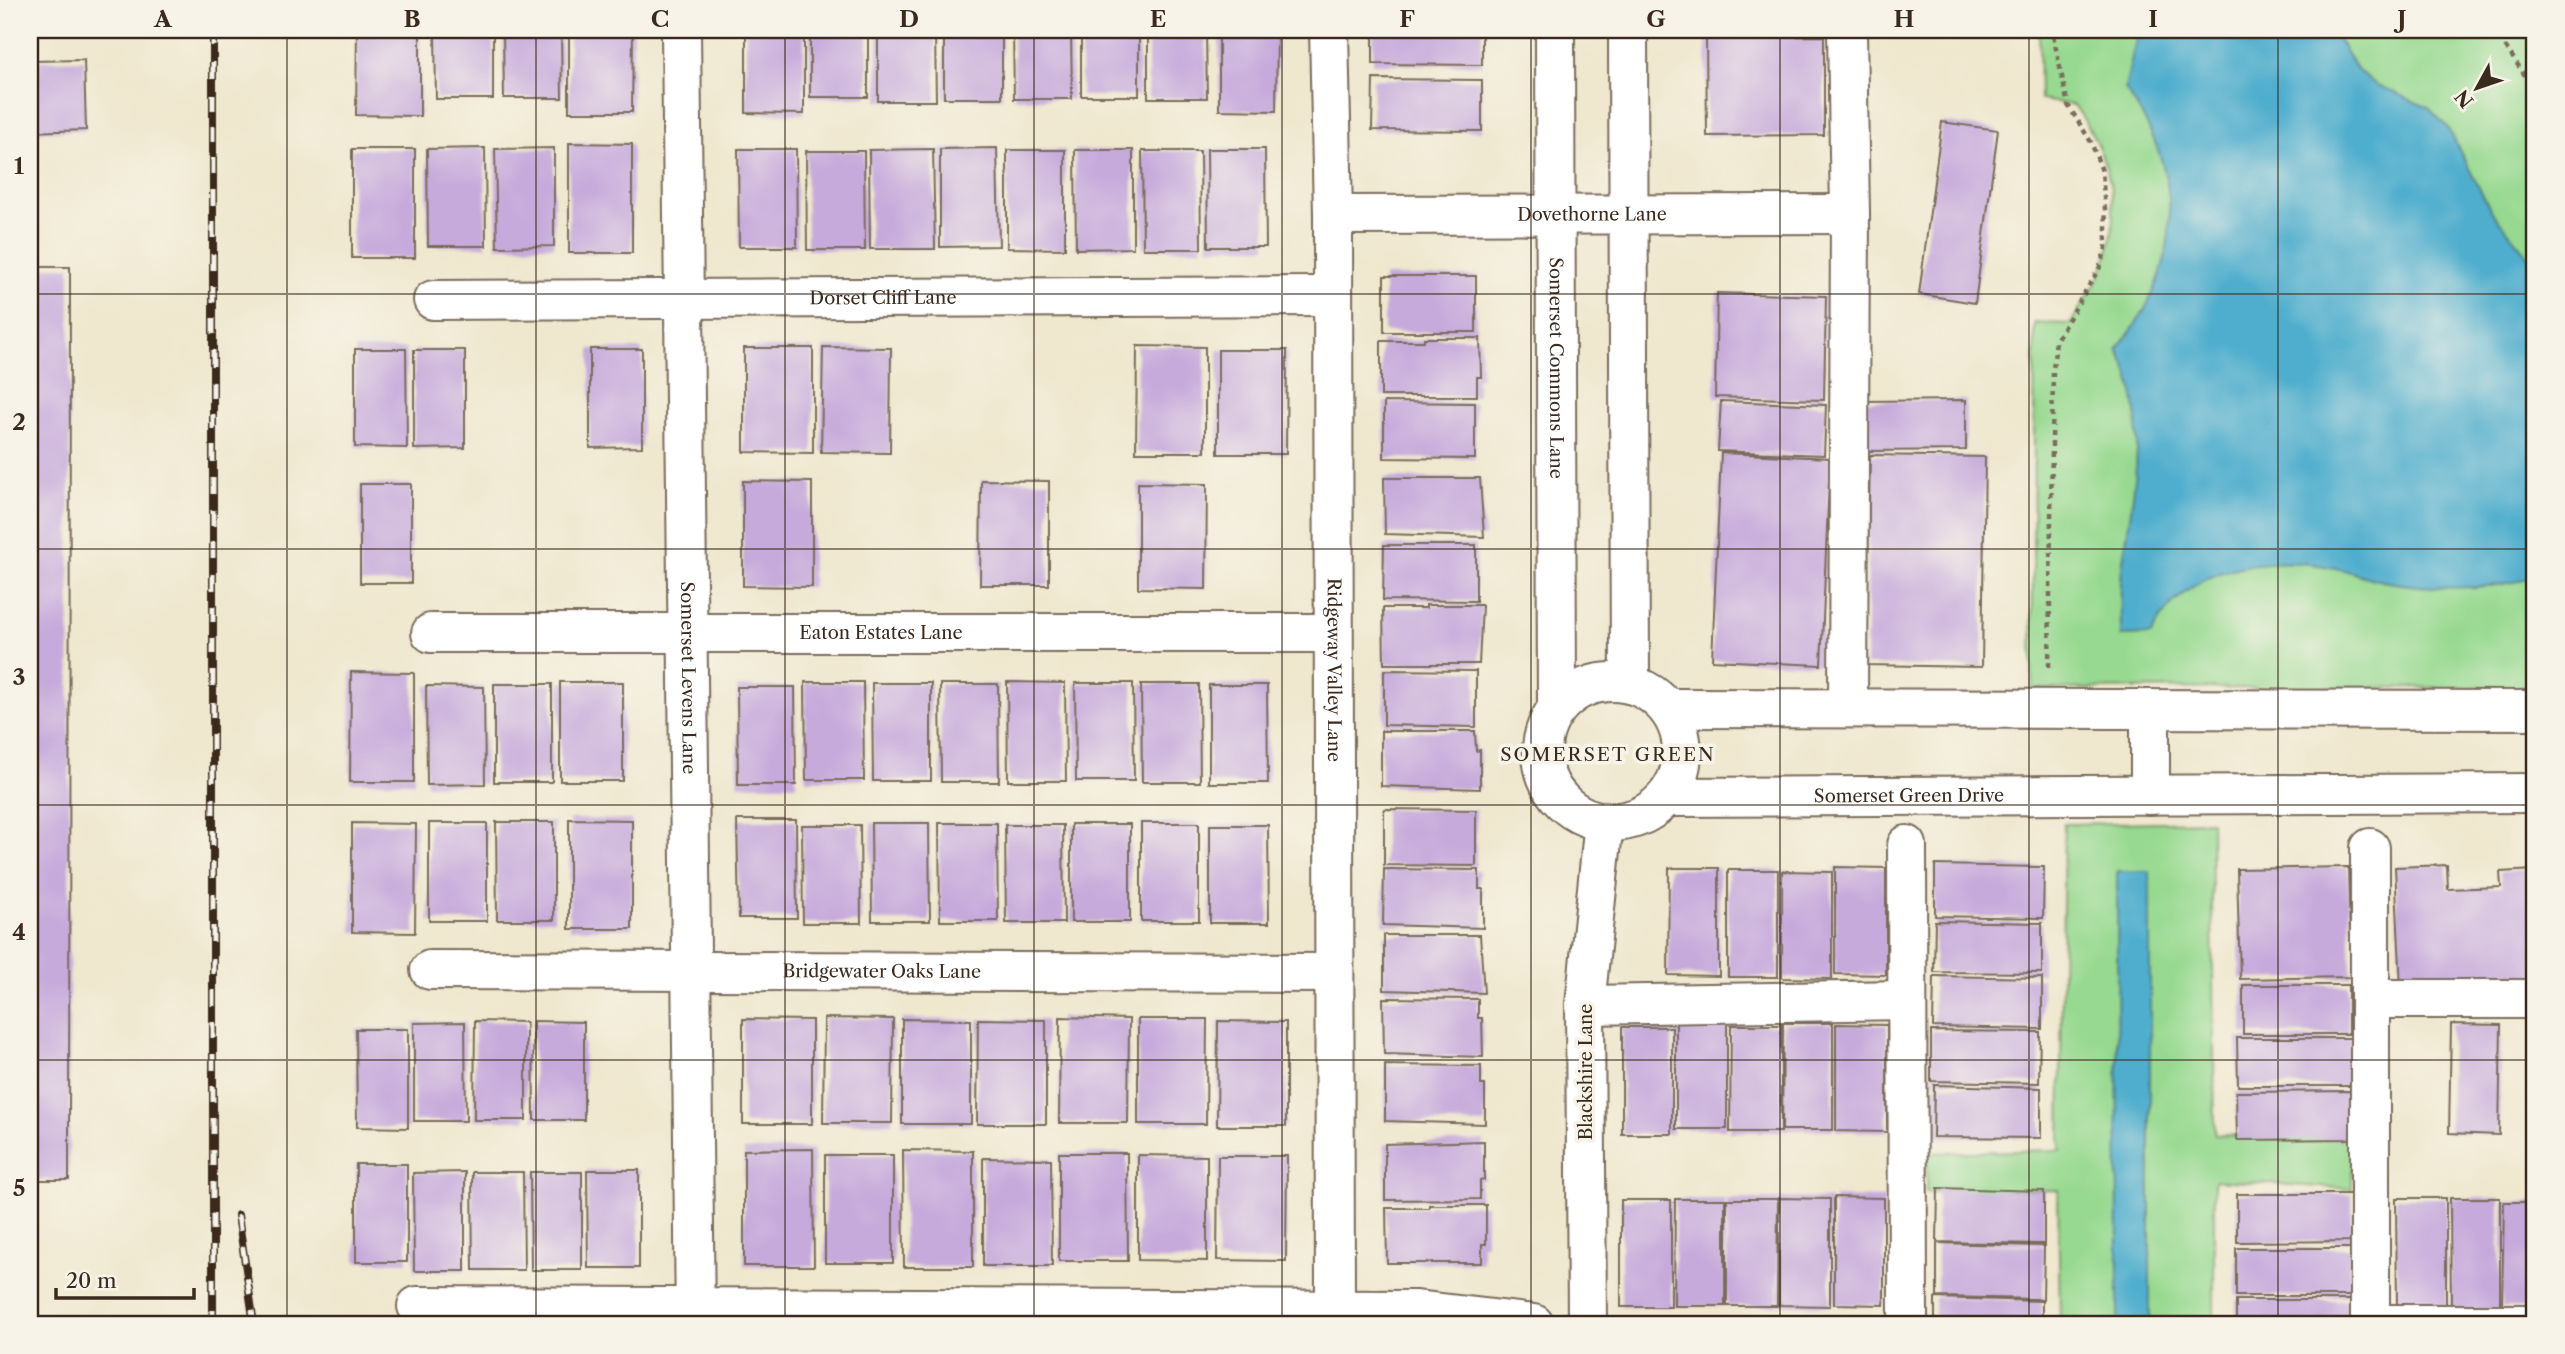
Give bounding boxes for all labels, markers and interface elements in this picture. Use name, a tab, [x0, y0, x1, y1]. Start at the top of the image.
text: A	[153, 5, 173, 33]
text: B	[403, 5, 421, 33]
text: C	[651, 5, 669, 33]
text: D	[899, 5, 919, 33]
text: E	[1150, 5, 1166, 33]
text: F	[1399, 5, 1415, 33]
text: G	[1646, 5, 1666, 33]
text: H	[1894, 5, 1915, 33]
text: I	[2148, 5, 2158, 33]
text: J	[2393, 5, 2407, 33]
north arrow	[2442, 52, 2512, 122]
text: N	[2450, 85, 2478, 112]
text: 1	[14, 152, 25, 180]
street label: Dovethorne Lane	[1517, 203, 1667, 226]
street label: Somerset Commons Lane	[1545, 257, 1567, 479]
street label: Dorset Cliff Lane	[809, 287, 957, 309]
text: 2	[12, 408, 26, 436]
street label: Ridgeway Valley Lane	[1323, 578, 1345, 762]
street label: Somerset Levens Lane	[676, 581, 700, 775]
street label: Eaton Estates Lane	[799, 622, 963, 644]
text: 3	[13, 663, 26, 691]
district label: SOMERSET GREEN	[1500, 743, 1716, 766]
street label: Somerset Green Drive	[1814, 784, 2004, 807]
text: 4	[12, 918, 26, 946]
street label: Bridgewater Oaks Lane	[783, 960, 981, 983]
street label: Blackshire Lane	[1575, 1004, 1597, 1140]
text: 5	[13, 1174, 25, 1202]
scale bar	[56, 1256, 194, 1300]
text: 20 m	[66, 1268, 117, 1293]

